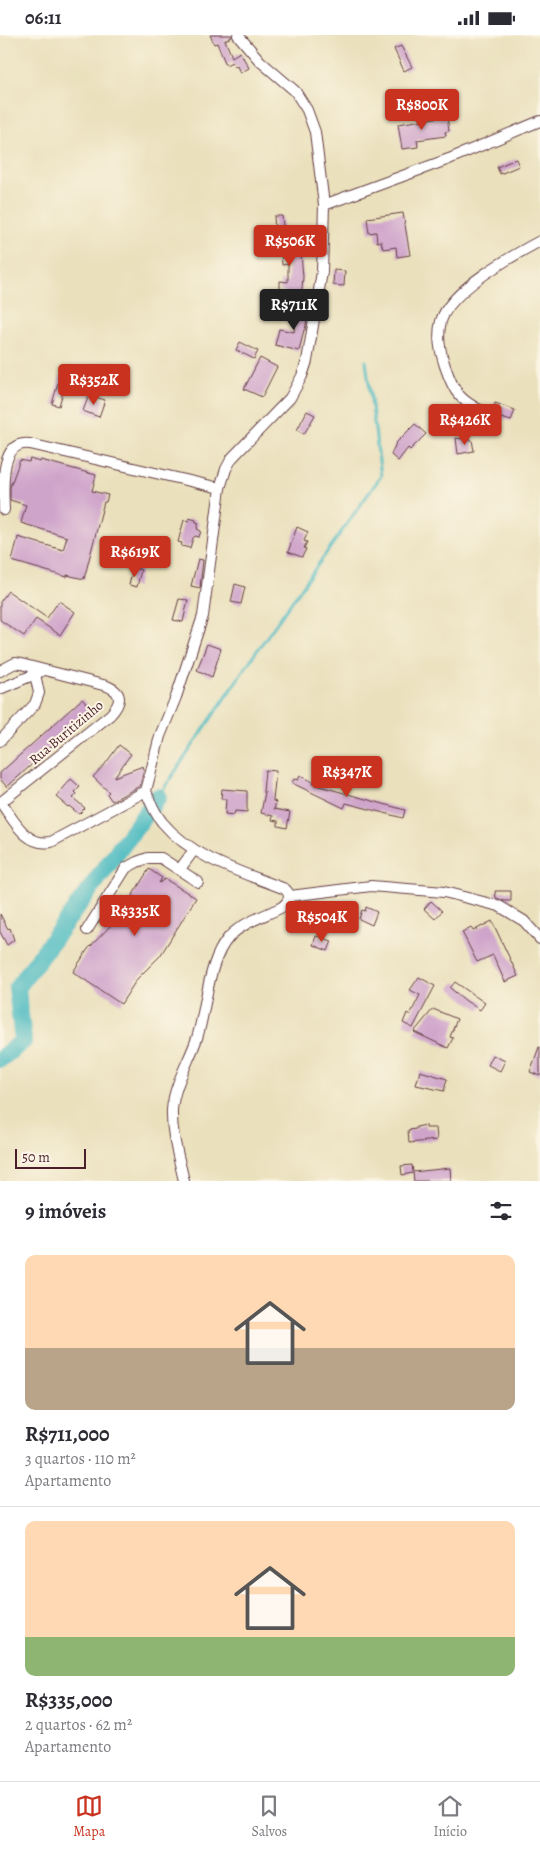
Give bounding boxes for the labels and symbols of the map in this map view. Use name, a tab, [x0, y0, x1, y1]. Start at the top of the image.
pin: R$800K	[381, 89, 463, 131]
pin: R$506K	[249, 225, 331, 267]
pin: R$711K	[253, 289, 335, 331]
pin: R$352K	[53, 363, 135, 406]
pin: R$426K	[424, 403, 506, 446]
pin: R$619K	[94, 535, 176, 578]
street label: Rua Buritizinho	[25, 696, 107, 769]
pin: R$347K	[306, 755, 388, 798]
pin: R$335K	[94, 895, 176, 937]
pin: R$504K	[281, 901, 363, 943]
scale bar	[15, 1146, 86, 1169]

